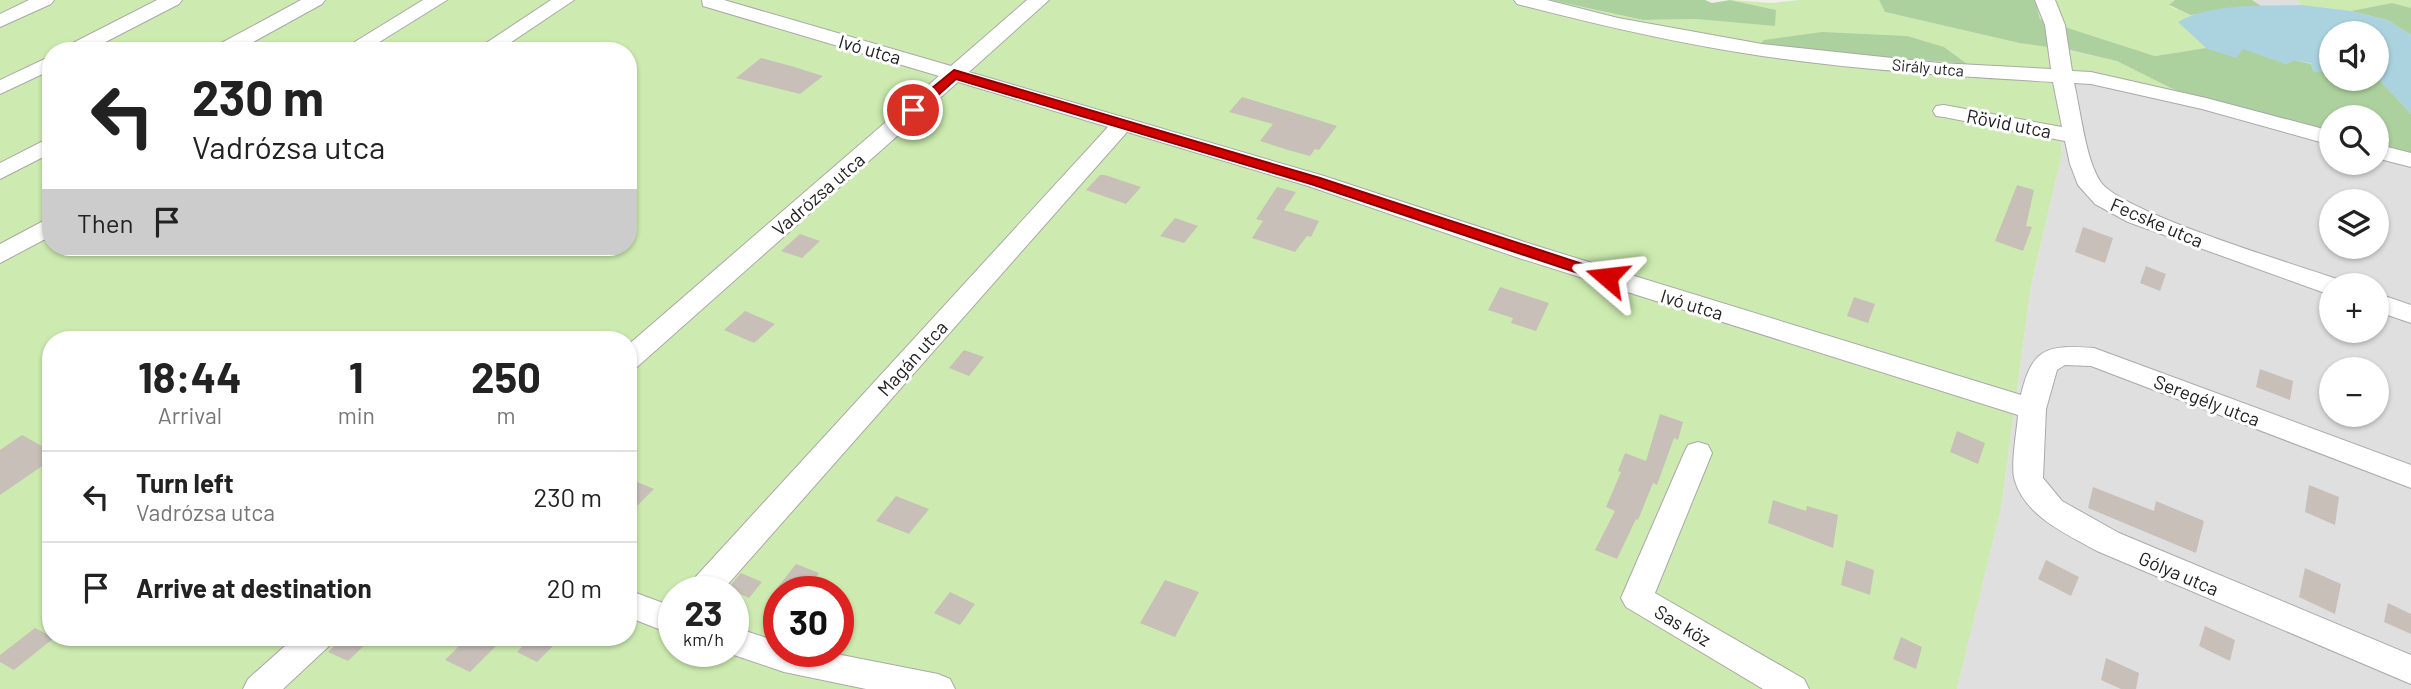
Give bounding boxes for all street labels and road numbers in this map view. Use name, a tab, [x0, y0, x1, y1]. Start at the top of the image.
street label: Ivó utca	[836, 29, 904, 69]
street label: Sirály utca	[1891, 54, 1965, 80]
street label: Rövid utca	[1965, 104, 2053, 142]
street label: Vadrózsa utca	[767, 148, 869, 240]
street label: Fecske utca	[2107, 192, 2207, 252]
street label: Ivó utca	[1658, 284, 1726, 324]
street label: Magán utca	[872, 316, 952, 400]
street label: Seregély utca	[2151, 369, 2263, 431]
street label: Gólya utca	[2136, 546, 2222, 600]
street label: Sas köz	[1651, 599, 1715, 651]

